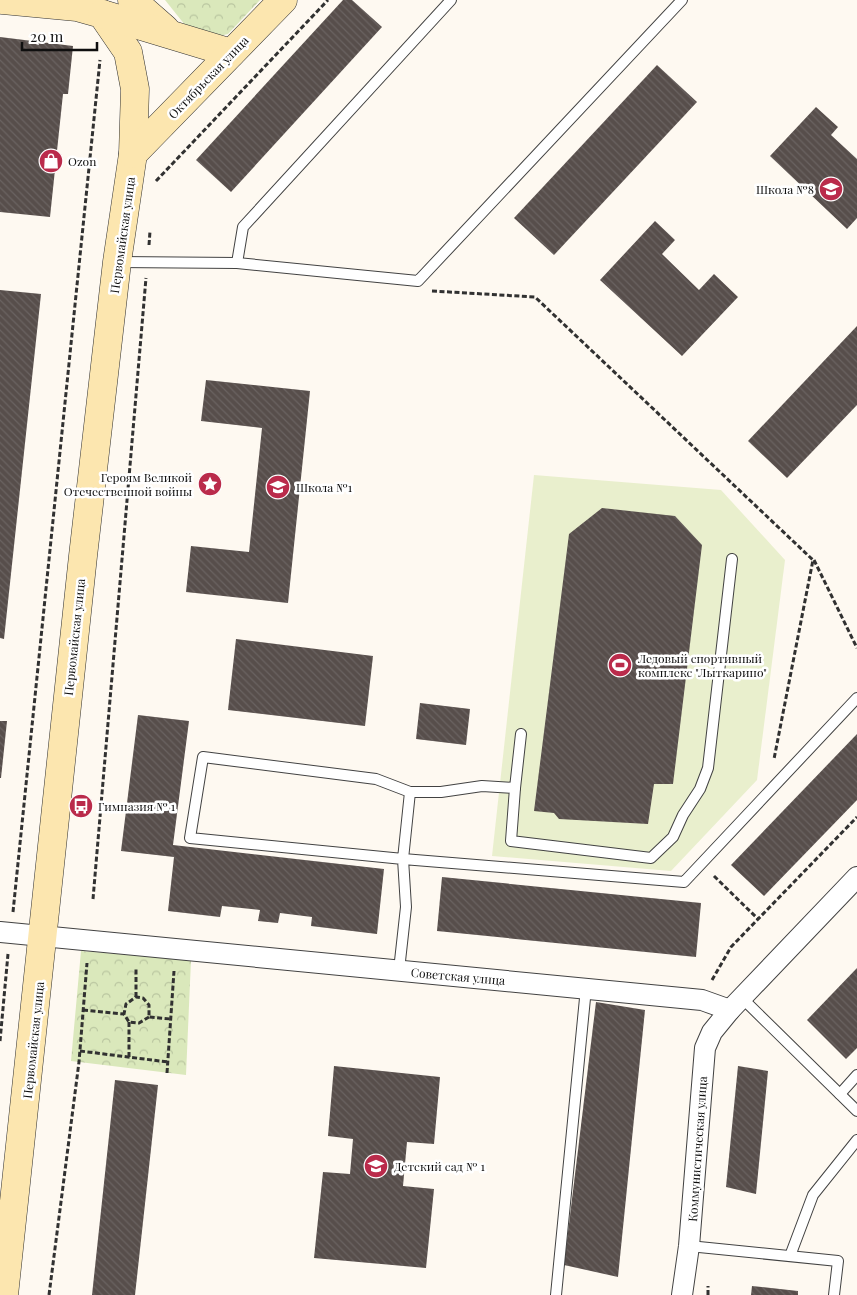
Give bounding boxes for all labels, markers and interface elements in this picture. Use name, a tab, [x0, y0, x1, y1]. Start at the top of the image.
scale bar	[22, 20, 98, 52]
text: 20 m	[30, 26, 64, 46]
street label: Октябрьская улица	[164, 32, 252, 122]
shop icon: Ozon	[38, 148, 64, 174]
place label: Ozon	[68, 153, 96, 169]
street label: Первомайская улица	[106, 176, 138, 294]
school or university icon: Школа №8	[818, 176, 844, 202]
place label: Школа №8	[756, 181, 814, 197]
place label: Героям Великой Отечественной войны	[64, 469, 192, 499]
place icon: Героям Великой Отечественной войны	[197, 471, 223, 497]
school or university icon: Школа №1	[265, 474, 291, 500]
place label: Школа №1	[296, 479, 353, 495]
street label: Первомайская улица	[60, 578, 88, 696]
place label: Ледовый спортивный комплекс "Лыткарино"	[637, 650, 767, 680]
sports icon: Ледовый спортивный комплекс "Лыткарино"	[607, 652, 633, 678]
bus stop icon: Гимназия № 1	[68, 793, 94, 819]
place label: Гимназия № 1	[98, 798, 176, 814]
street label: Советская улица	[410, 964, 506, 988]
street label: Первомайская улица	[19, 981, 47, 1099]
street label: Коммунистическая улица	[684, 1076, 710, 1222]
school or university icon: Детский сад № 1	[363, 1153, 389, 1179]
place label: Детский сад № 1	[394, 1158, 485, 1174]

